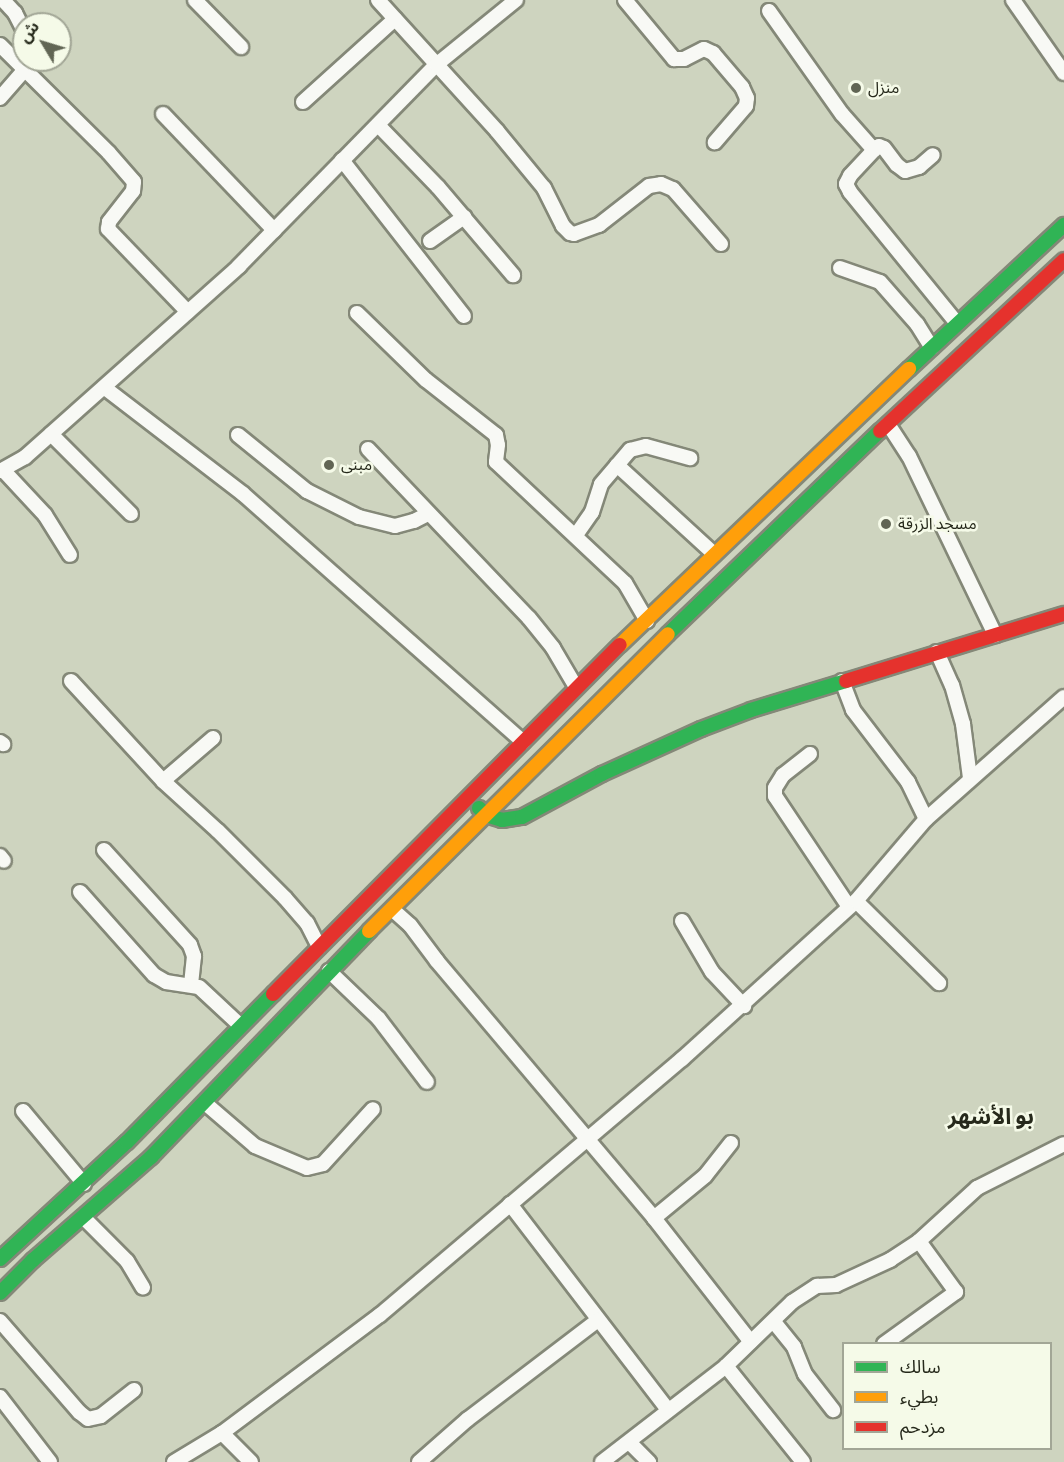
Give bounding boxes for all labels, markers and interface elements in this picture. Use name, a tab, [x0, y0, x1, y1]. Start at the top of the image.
north arrow	[12, 12, 72, 72]
text: ش	[14, 17, 45, 48]
place label: منزل	[868, 78, 899, 98]
marker: منزل	[849, 81, 863, 95]
place label: مبنى	[341, 455, 372, 475]
marker: مبنى	[322, 458, 336, 472]
place label: مسجد الزرقة	[898, 514, 977, 534]
marker: مسجد الزرقة	[879, 517, 893, 531]
district label: بو الأشهر	[948, 1105, 1034, 1131]
legend	[842, 1342, 1052, 1450]
text: سالك	[900, 1355, 941, 1380]
text: بطيء	[900, 1385, 938, 1410]
text: مزدحم	[900, 1415, 945, 1440]

